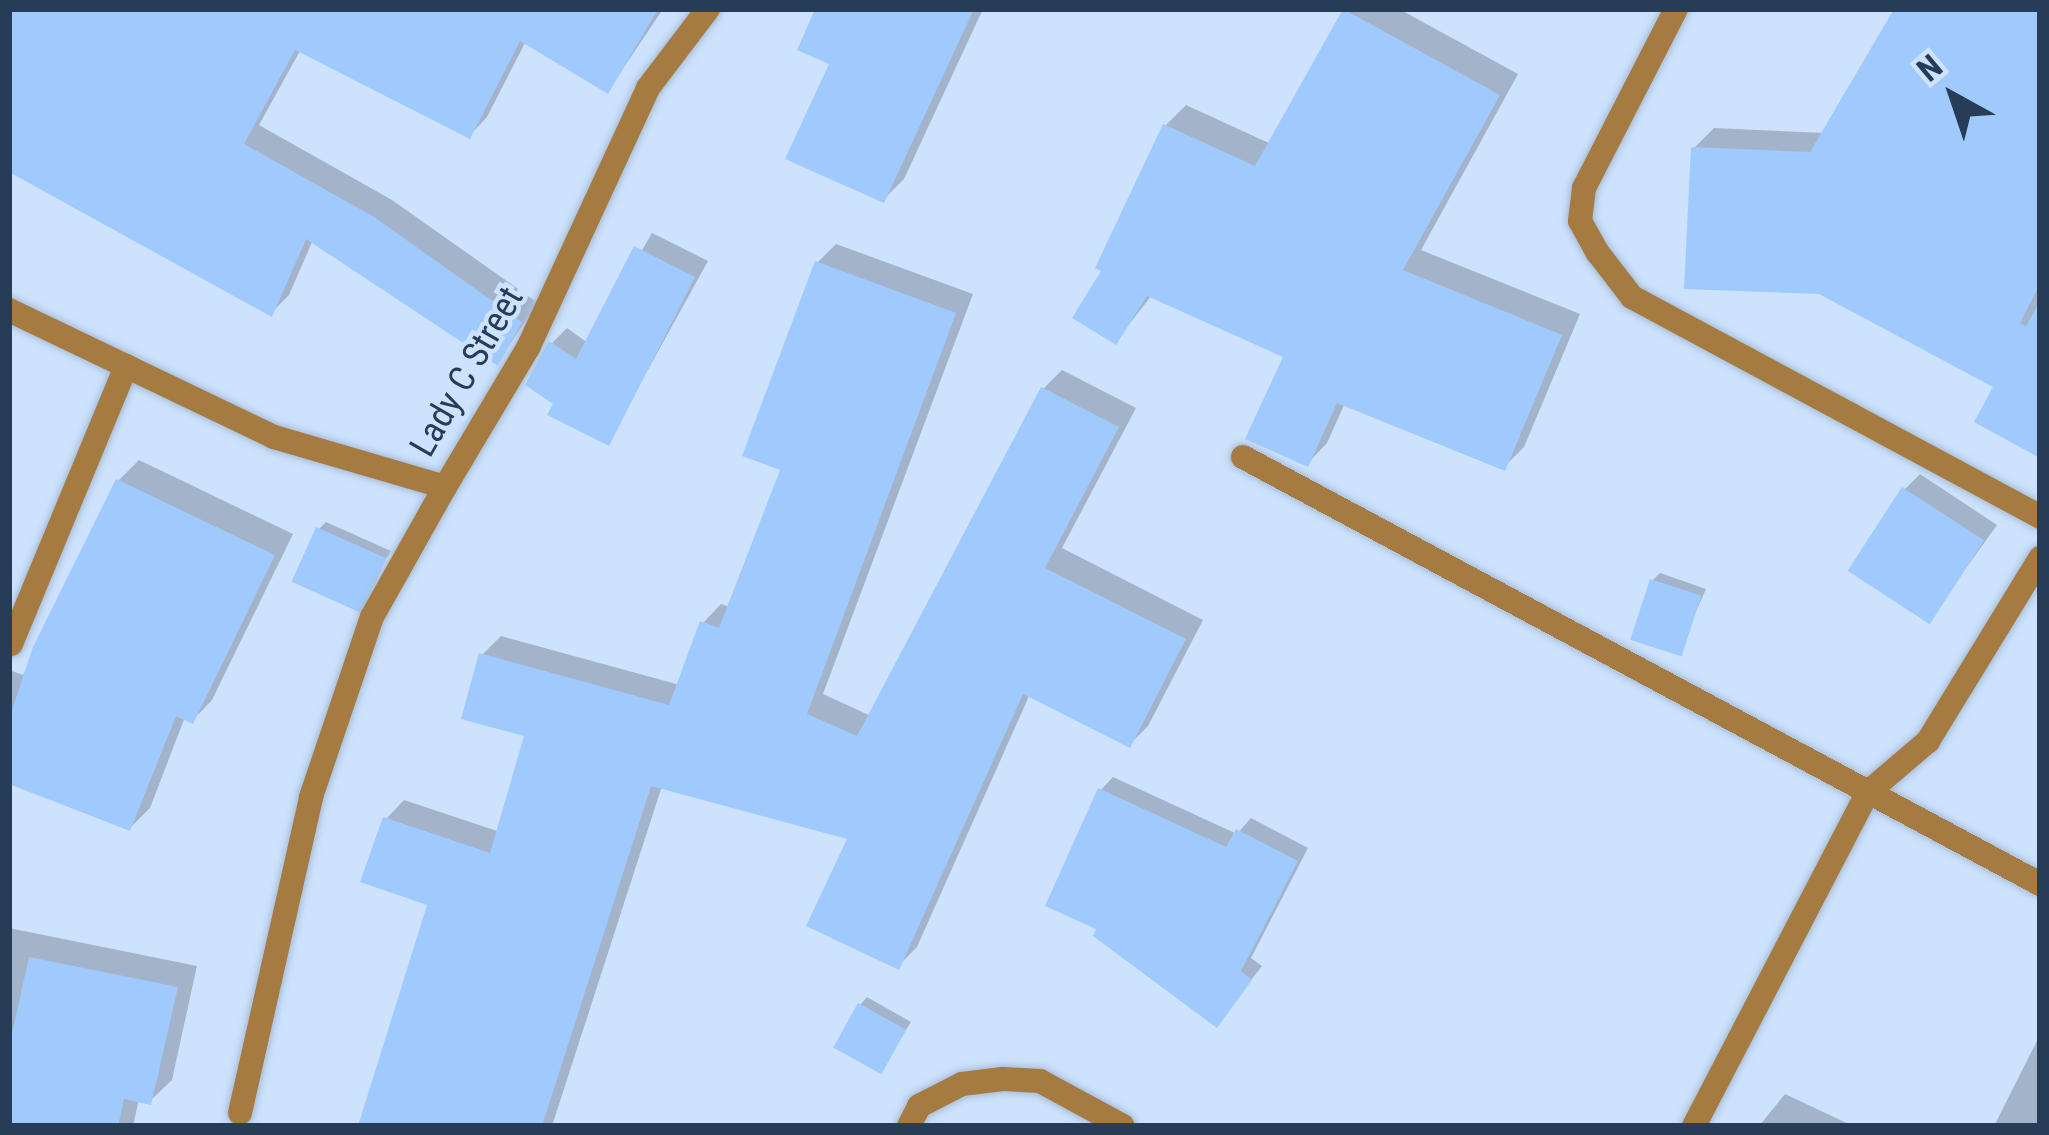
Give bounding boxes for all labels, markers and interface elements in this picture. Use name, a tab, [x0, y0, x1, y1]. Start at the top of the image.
north arrow	[1893, 36, 2013, 156]
text: N	[1909, 47, 1950, 89]
street label: Lady C Street	[401, 280, 533, 464]

